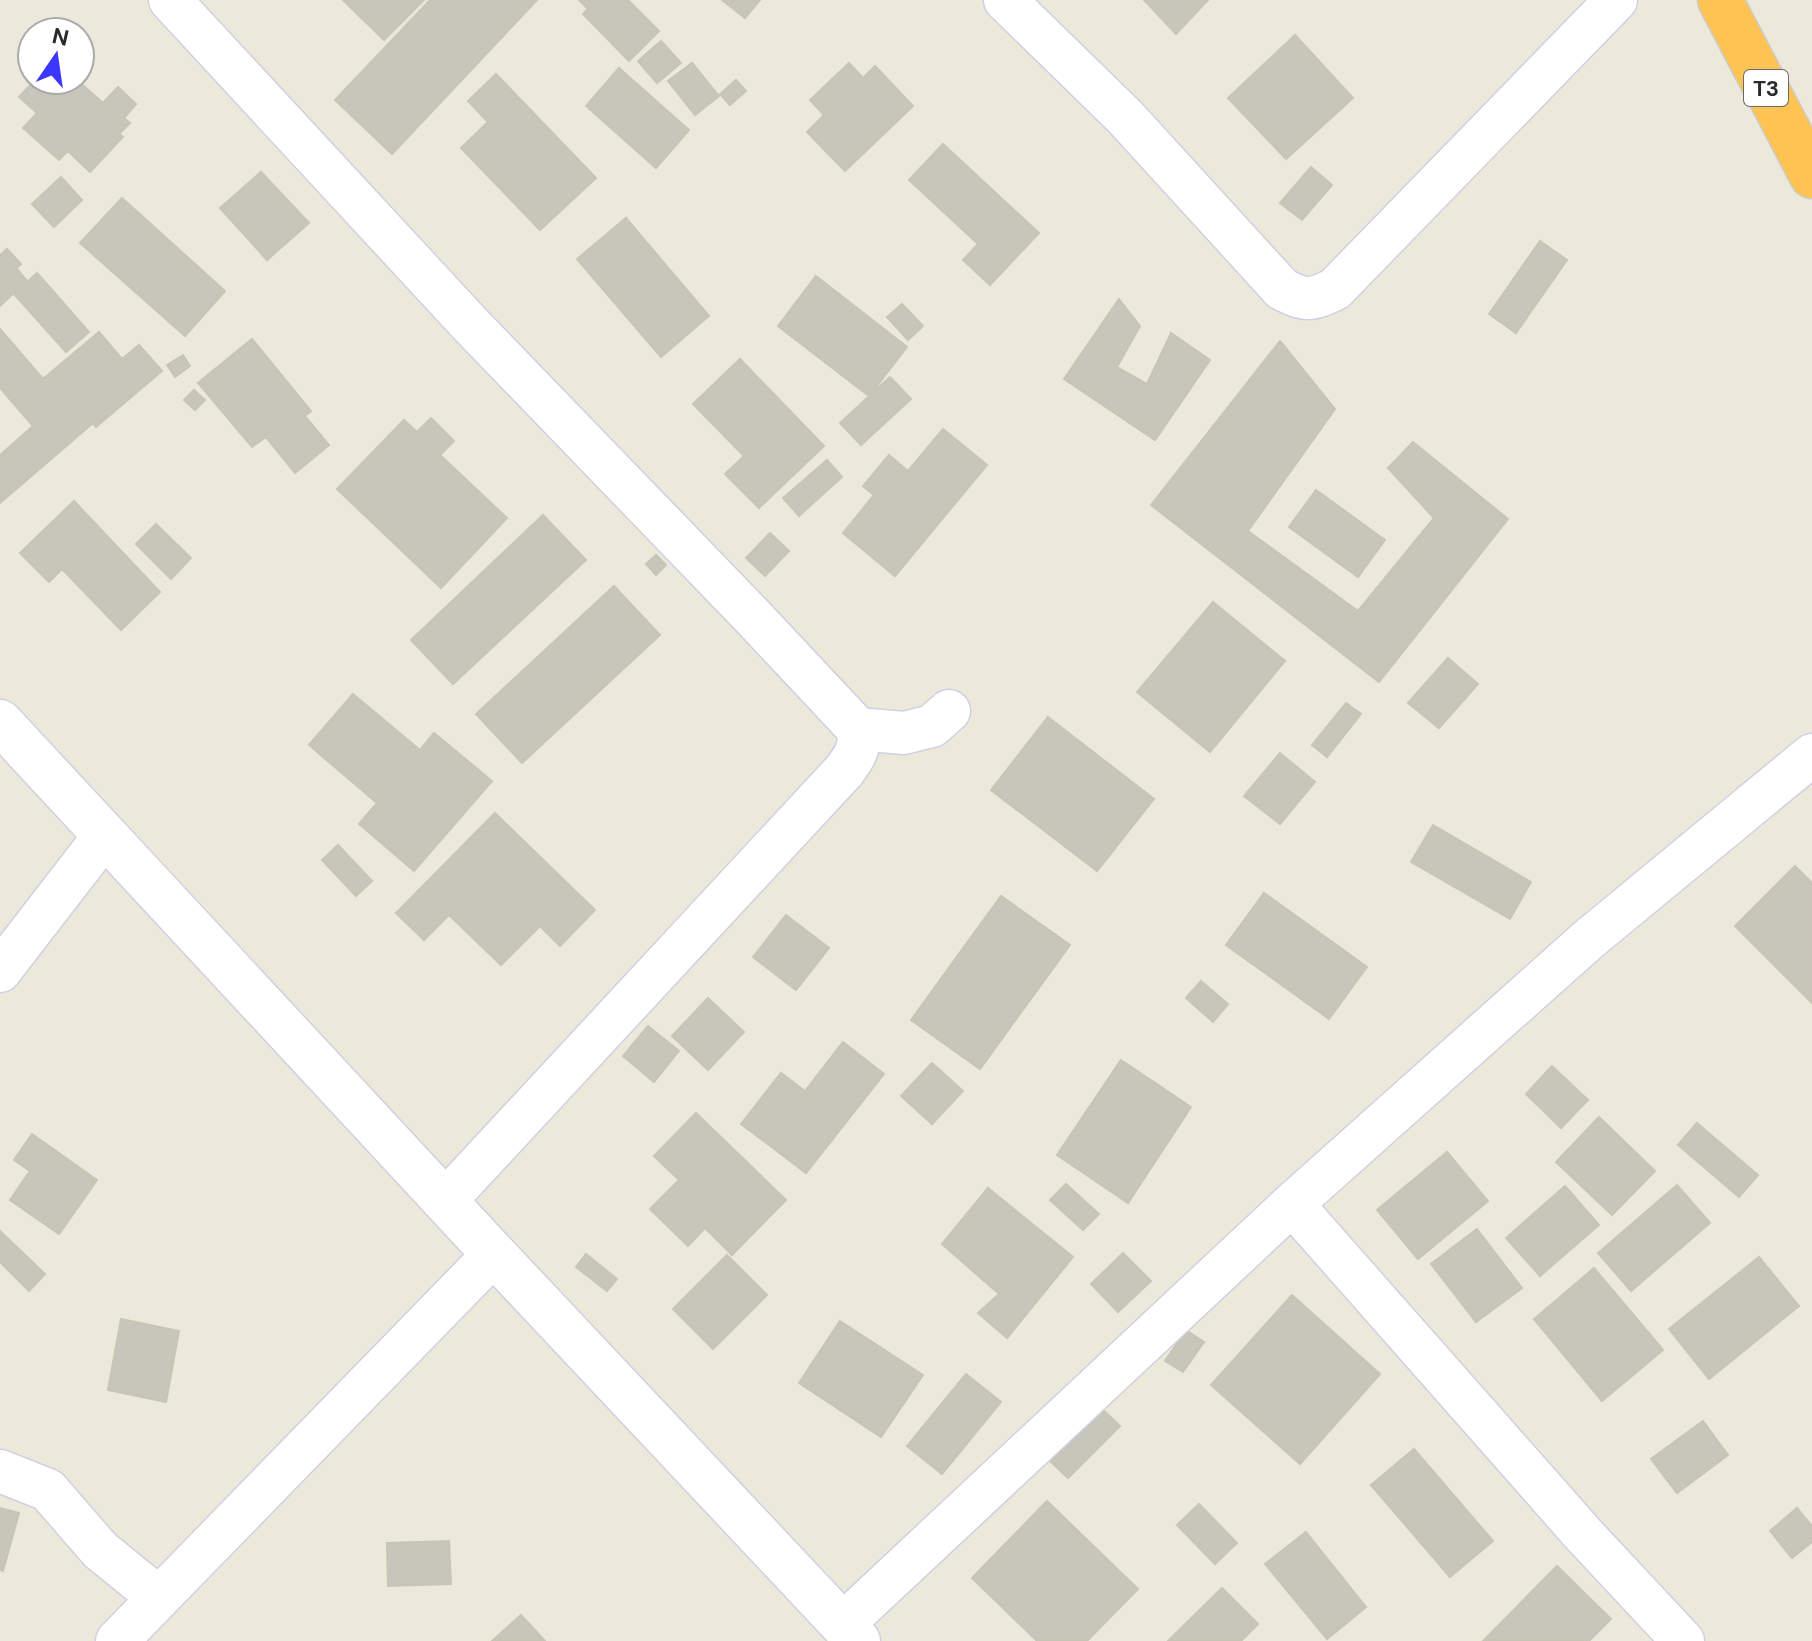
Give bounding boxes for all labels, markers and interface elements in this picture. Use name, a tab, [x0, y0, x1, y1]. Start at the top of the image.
north arrow	[16, 16, 96, 96]
text: N	[49, 21, 71, 53]
road number: T3	[1744, 70, 1788, 106]

